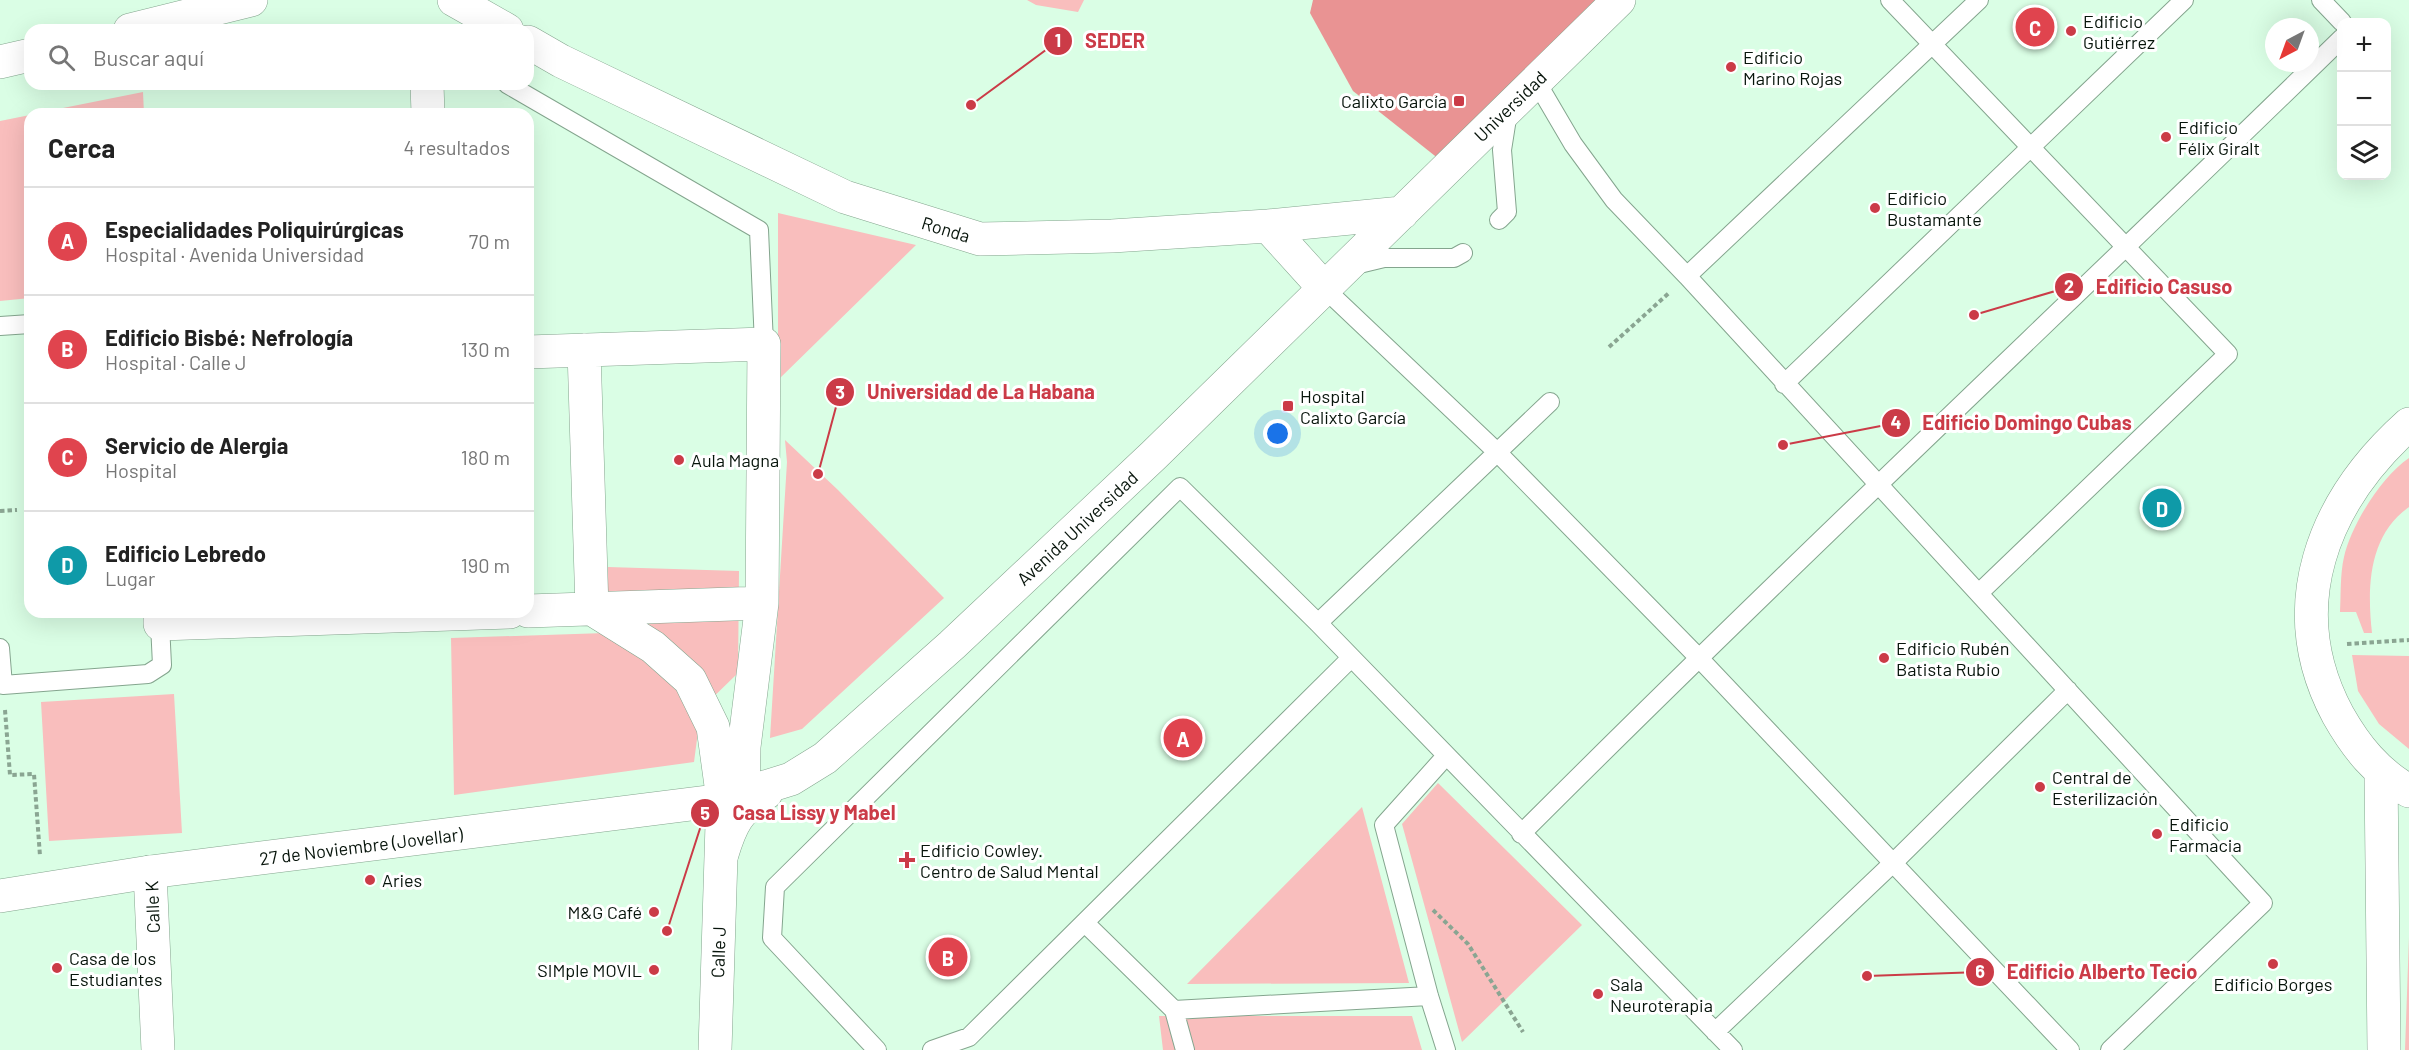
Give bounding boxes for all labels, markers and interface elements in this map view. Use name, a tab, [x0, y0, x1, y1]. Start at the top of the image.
pin: C	[2016, 4, 2054, 50]
place label: Edificio Gutiérrez	[2083, 10, 2155, 53]
north arrow	[2265, 18, 2319, 72]
map controls	[2337, 18, 2391, 180]
button: +	[2337, 18, 2391, 72]
callout: SEDER	[1043, 22, 1157, 60]
search box	[24, 24, 534, 90]
marker: Edificio Gutiérrez	[2064, 24, 2078, 38]
text: SEDER	[1085, 28, 1145, 52]
text: 1	[1055, 29, 1061, 51]
icon: search	[45, 41, 78, 74]
text: Buscar aquí	[93, 44, 204, 70]
place label: Edificio Marino Rojas	[1743, 46, 1842, 89]
marker: Edificio Marino Rojas	[1724, 60, 1738, 74]
street label: Universidad	[1469, 66, 1551, 146]
button: −	[2337, 72, 2391, 126]
place label: Calixto García	[1341, 90, 1447, 112]
marker: Calixto García	[1452, 94, 1466, 108]
place label: Edificio Félix Giralt	[2178, 116, 2260, 159]
button: layers	[2337, 126, 2391, 180]
marker: Edificio Félix Giralt	[2159, 130, 2173, 144]
text: Cerca	[48, 132, 115, 163]
text: 4 resultados	[403, 135, 510, 159]
place label: Edificio Bustamante	[1887, 187, 1982, 230]
marker: Edificio Bustamante	[1868, 201, 1882, 215]
street label: Ronda	[919, 211, 973, 247]
text: Especialidades Poliquirúrgicas	[105, 216, 404, 242]
text: A	[61, 229, 74, 253]
text: 70 m	[469, 229, 510, 253]
text: Hospital · Avenida Universidad	[105, 242, 364, 266]
callout: Edificio Casuso	[2054, 268, 2245, 306]
text: Edificio Casuso	[2096, 274, 2232, 298]
text: 2	[2064, 275, 2074, 297]
text: Edificio Bisbé: Nefrología	[105, 324, 353, 350]
text: B	[61, 337, 74, 361]
text: 130 m	[461, 337, 510, 361]
text: Hospital · Calle J	[105, 350, 247, 374]
callout: Universidad de La Habana	[825, 373, 1107, 411]
text: Universidad de La Habana	[867, 379, 1095, 403]
text: 3	[835, 381, 845, 403]
place label: Hospital Calixto García	[1300, 385, 1406, 428]
marker: Hospital Calixto García	[1281, 399, 1295, 413]
callout: Edificio Domingo Cubas	[1881, 404, 2144, 442]
text: Edificio Domingo Cubas	[1922, 410, 2132, 434]
text: 4	[1891, 411, 1902, 433]
your location	[1263, 419, 1292, 448]
text: Servicio de Alergia	[105, 432, 288, 458]
text: C	[61, 445, 74, 469]
text: 180 m	[461, 445, 510, 469]
place label: Aula Magna	[691, 449, 779, 471]
marker: Aula Magna	[672, 453, 686, 467]
text: Hospital	[105, 458, 177, 482]
street label: Avenida Universidad	[1012, 466, 1142, 590]
pin: D	[2142, 486, 2182, 530]
text: Edificio Lebredo	[105, 540, 266, 566]
text: D	[61, 553, 74, 577]
text: 190 m	[461, 553, 510, 577]
text: Lugar	[105, 566, 155, 590]
place label: Edificio Rubén Batista Rubio	[1896, 637, 2009, 680]
marker: Edificio Rubén Batista Rubio	[1877, 651, 1891, 665]
pin: A	[1164, 716, 1202, 760]
place label: Central de Esterilización	[2052, 766, 2158, 809]
marker: Central de Esterilización	[2033, 780, 2047, 794]
callout: Casa Lissy y Mabel	[690, 794, 908, 832]
text: Casa Lissy y Mabel	[732, 800, 896, 824]
text: 5	[700, 802, 710, 824]
place label: Edificio Farmacia	[2169, 813, 2242, 856]
street label: 27 de Noviembre (Jovellar)	[258, 823, 464, 869]
marker: Edificio Farmacia	[2150, 827, 2164, 841]
place label: Edificio Cowley. Centro de Salud Mental	[920, 839, 1099, 882]
marker: Edificio Cowley. Centro de Salud Mental	[898, 851, 916, 869]
place label: Aries	[382, 869, 422, 891]
marker: Aries	[363, 873, 377, 887]
street label: Calle K	[140, 880, 164, 934]
place label: M&G Café	[568, 901, 642, 923]
marker: M&G Café	[647, 905, 661, 919]
street label: Calle J	[706, 926, 730, 978]
pin: B	[928, 934, 968, 980]
place label: Casa de los Estudiantes	[69, 947, 162, 990]
callout: Edificio Alberto Tecio	[1965, 953, 2210, 991]
marker: Edificio Borges	[2266, 957, 2280, 971]
place label: SIMple MOVIL	[537, 959, 642, 981]
text: Edificio Alberto Tecio	[2007, 959, 2197, 983]
text: 6	[1975, 960, 1985, 982]
marker: Casa de los Estudiantes	[50, 961, 64, 975]
marker: SIMple MOVIL	[647, 963, 661, 977]
place label: Sala Neuroterapia	[1610, 973, 1713, 1016]
place label: Edificio Borges	[2214, 973, 2332, 995]
marker: Sala Neuroterapia	[1591, 987, 1605, 1001]

